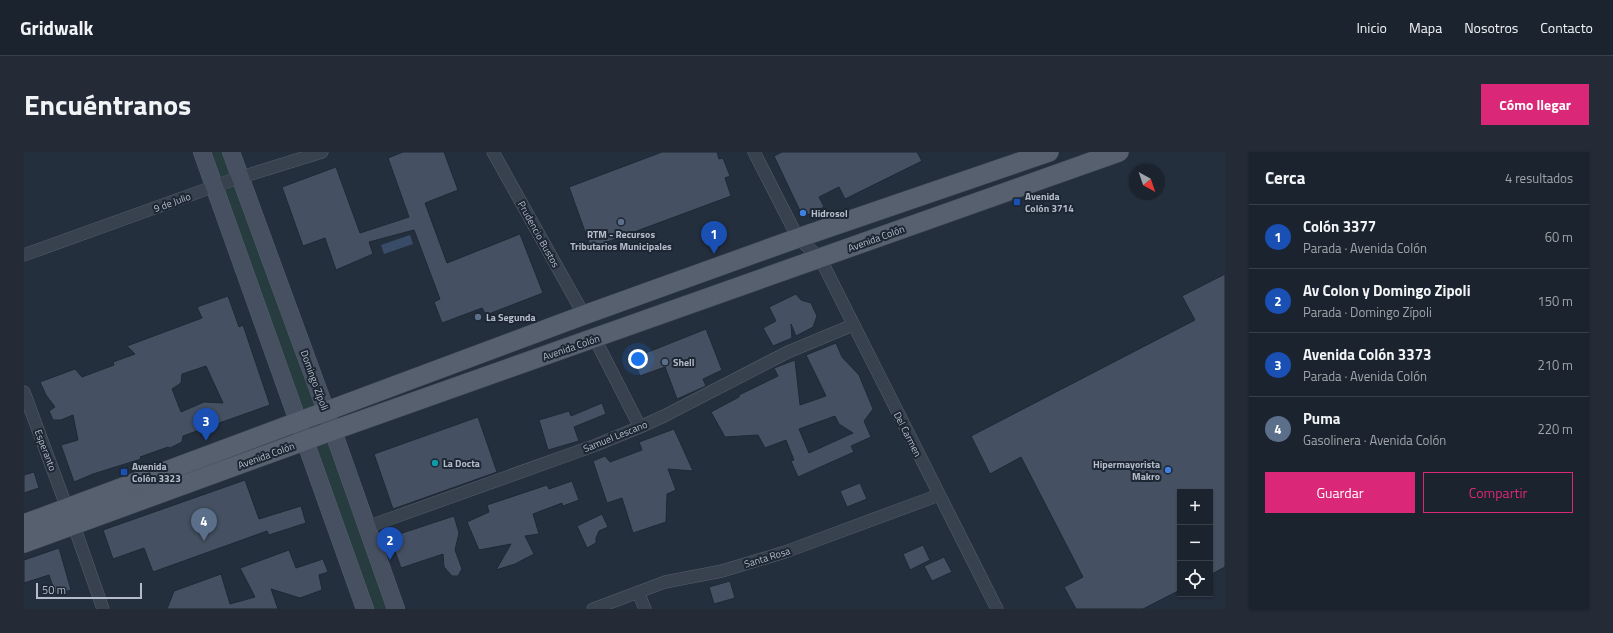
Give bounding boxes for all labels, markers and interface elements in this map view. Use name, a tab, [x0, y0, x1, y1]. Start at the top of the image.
text: Gridwalk	[20, 13, 93, 42]
text: Inicio	[1356, 17, 1387, 38]
text: Mapa	[1409, 17, 1442, 38]
text: Nosotros	[1464, 17, 1518, 38]
text: Contacto	[1540, 17, 1593, 38]
text: Encuéntranos	[24, 83, 191, 126]
button: Cómo llegar	[1481, 84, 1589, 125]
north arrow	[1129, 164, 1165, 200]
text: Cerca	[1265, 165, 1305, 191]
text: 4 resultados	[1505, 168, 1573, 188]
street label: 9 de Julio	[152, 189, 193, 216]
place label: Avenida Colón 3714	[1025, 189, 1074, 216]
marker: Avenida Colón 3714	[1012, 197, 1022, 207]
street label: Prudencio Bustos	[514, 198, 563, 271]
place label: Hidrosol	[811, 206, 848, 221]
marker: Hidrosol	[798, 208, 808, 218]
text: Colón 3377	[1303, 215, 1376, 238]
marker: RTM - Recursos Tributarios Municipales	[616, 217, 626, 227]
pin: 1	[701, 221, 727, 254]
street label: Avenida Colón	[846, 221, 907, 256]
place label: RTM - Recursos Tributarios Municipales	[570, 227, 672, 254]
text: 1	[1274, 227, 1282, 247]
text: 60 m	[1545, 227, 1573, 247]
text: Parada · Avenida Colón	[1303, 238, 1427, 258]
text: Av Colon y Domingo Zipoli	[1303, 279, 1471, 302]
text: 2	[1274, 291, 1282, 311]
text: 150 m	[1537, 291, 1573, 311]
text: Parada · Domingo Zípoli	[1303, 302, 1432, 322]
place label: La Segunda	[486, 310, 536, 325]
marker: La Segunda	[473, 312, 483, 322]
street label: Avenida Colón	[541, 331, 602, 364]
text: Avenida Colón 3373	[1303, 343, 1431, 366]
street label: Domingo Zípoli	[297, 348, 332, 412]
your location	[628, 349, 648, 369]
place label: Shell	[673, 355, 695, 370]
text: 3	[1274, 355, 1282, 375]
text: 210 m	[1537, 355, 1573, 375]
marker: Shell	[660, 357, 670, 367]
text: Parada · Avenida Colón	[1303, 366, 1427, 386]
text: Puma	[1303, 407, 1340, 430]
pin: 3	[193, 408, 219, 441]
street label: Del Carmen	[890, 409, 925, 459]
street label: Samuel Lescano	[581, 417, 650, 456]
text: 4	[1274, 419, 1282, 439]
text: 220 m	[1537, 419, 1573, 439]
street label: Esperanto	[31, 427, 60, 473]
text: Gasolinera · Avenida Colón	[1303, 430, 1446, 450]
street label: Avenida Colón	[236, 438, 297, 473]
place label: La Docta	[443, 456, 480, 471]
place label: Hipermayorista Makro	[1093, 457, 1160, 484]
marker: La Docta	[430, 458, 440, 468]
place label: Avenida Colón 3323	[132, 459, 181, 486]
marker: Hipermayorista Makro	[1163, 465, 1173, 475]
marker: Avenida Colón 3323	[119, 467, 129, 477]
button: Guardar	[1265, 472, 1415, 513]
button: Compartir	[1423, 472, 1573, 513]
map controls	[1177, 489, 1213, 597]
button: +	[1177, 489, 1213, 525]
pin: 4	[191, 508, 217, 541]
button: −	[1177, 525, 1213, 561]
pin: 2	[377, 527, 403, 560]
street label: Santa Rosa	[742, 543, 792, 572]
button: locate	[1177, 561, 1213, 597]
scale bar	[36, 581, 142, 600]
text: 50 m	[42, 582, 66, 598]

